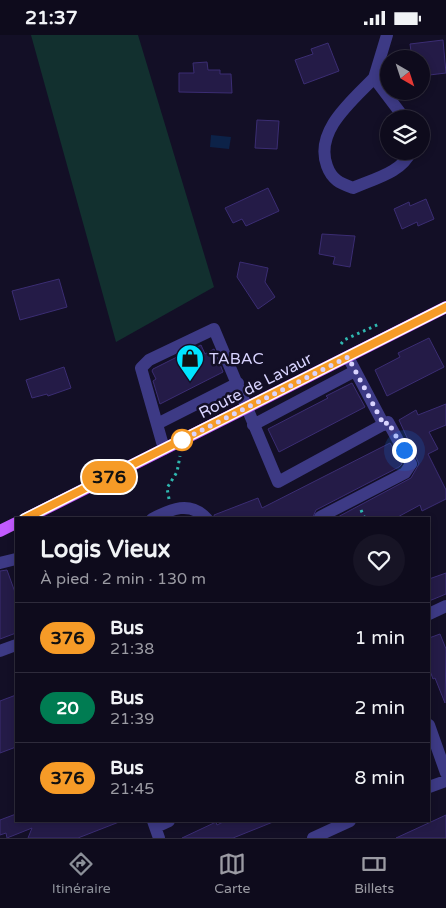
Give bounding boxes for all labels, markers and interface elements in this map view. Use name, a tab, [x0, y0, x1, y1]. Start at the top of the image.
text: 21:37	[25, 7, 78, 29]
north arrow	[380, 50, 430, 100]
map controls	[380, 50, 430, 160]
button: layers	[380, 110, 430, 160]
shop icon: TABAC	[175, 343, 205, 382]
street label: Route de Lavaur	[195, 348, 316, 423]
place label: TABAC	[209, 349, 264, 369]
unlabelled marker	[171, 429, 193, 451]
your location	[392, 438, 417, 463]
line badge: 376	[80, 461, 138, 493]
text: 376	[92, 466, 126, 488]
button: heart	[353, 534, 405, 586]
text: Logis Vieux	[40, 535, 171, 564]
text: À pied · 2 min · 130 m	[40, 569, 206, 589]
text: Bus	[110, 617, 144, 639]
text: 376	[51, 627, 84, 649]
text: 1 min	[354, 627, 405, 649]
text: 21:38	[110, 639, 154, 659]
text: Bus	[110, 687, 144, 709]
text: 20	[56, 697, 79, 719]
text: 2 min	[354, 697, 405, 719]
text: 21:39	[110, 709, 154, 729]
text: Bus	[110, 757, 144, 779]
text: 376	[51, 767, 84, 789]
text: 8 min	[354, 767, 405, 789]
text: 21:45	[110, 779, 154, 799]
tab: Itinéraire	[52, 850, 111, 897]
tab: Carte	[214, 850, 251, 897]
tab: Billets	[354, 850, 394, 897]

